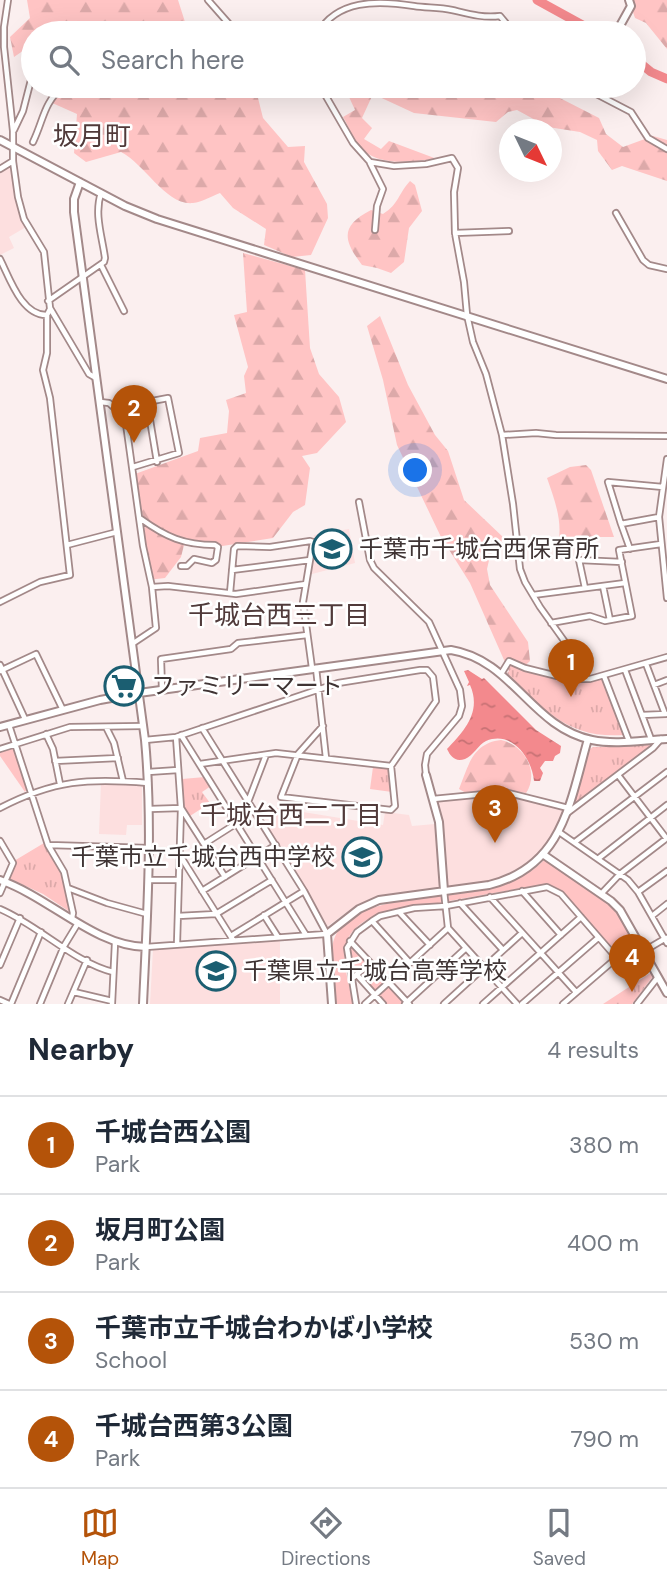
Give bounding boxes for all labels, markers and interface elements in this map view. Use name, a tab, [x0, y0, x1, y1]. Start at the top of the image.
search box	[21, 21, 646, 98]
icon: search	[45, 41, 83, 79]
text: Search here	[101, 43, 244, 77]
district label: 坂月町	[53, 119, 131, 153]
north arrow	[499, 119, 562, 182]
pin: 2	[111, 385, 157, 443]
your location	[398, 453, 432, 487]
school or university icon: 千葉市千城台西保育所	[311, 528, 353, 570]
place label: 千葉市千城台西保育所	[359, 533, 599, 564]
district label: 千城台西三丁目	[188, 598, 370, 632]
pin: 1	[548, 639, 594, 697]
supermarket icon: ファミリーマート	[103, 665, 145, 707]
place label: ファミリーマート	[151, 670, 343, 701]
pin: 3	[472, 785, 518, 843]
district label: 千城台西二丁目	[200, 798, 382, 832]
school or university icon: 千葉市立千城台西中学校	[341, 836, 383, 878]
place label: 千葉市立千城台西中学校	[71, 841, 335, 872]
pin: 4	[609, 934, 655, 992]
school or university icon: 千葉県立千城台高等学校	[195, 950, 237, 992]
place label: 千葉県立千城台高等学校	[243, 955, 507, 986]
text: Nearby	[28, 1030, 134, 1069]
text: 4 results	[547, 1035, 639, 1065]
text: 千城台西公園	[95, 1115, 251, 1149]
text: 1	[47, 1130, 55, 1160]
text: 380 m	[569, 1130, 639, 1160]
text: Park	[95, 1149, 140, 1179]
text: 坂月町公園	[95, 1213, 225, 1247]
text: 2	[44, 1228, 58, 1258]
text: 400 m	[567, 1228, 639, 1258]
text: Park	[95, 1247, 140, 1277]
text: 千葉市立千城台わかば小学校	[95, 1311, 433, 1345]
text: 3	[44, 1326, 58, 1356]
text: 530 m	[569, 1326, 639, 1356]
text: School	[95, 1345, 167, 1375]
text: 千城台西第3公園	[95, 1409, 293, 1443]
text: 4	[44, 1424, 58, 1454]
text: 790 m	[571, 1424, 639, 1454]
text: Park	[95, 1443, 140, 1473]
tab: Map	[81, 1504, 119, 1571]
tab: Directions	[281, 1504, 371, 1571]
tab: Saved	[533, 1504, 586, 1571]

